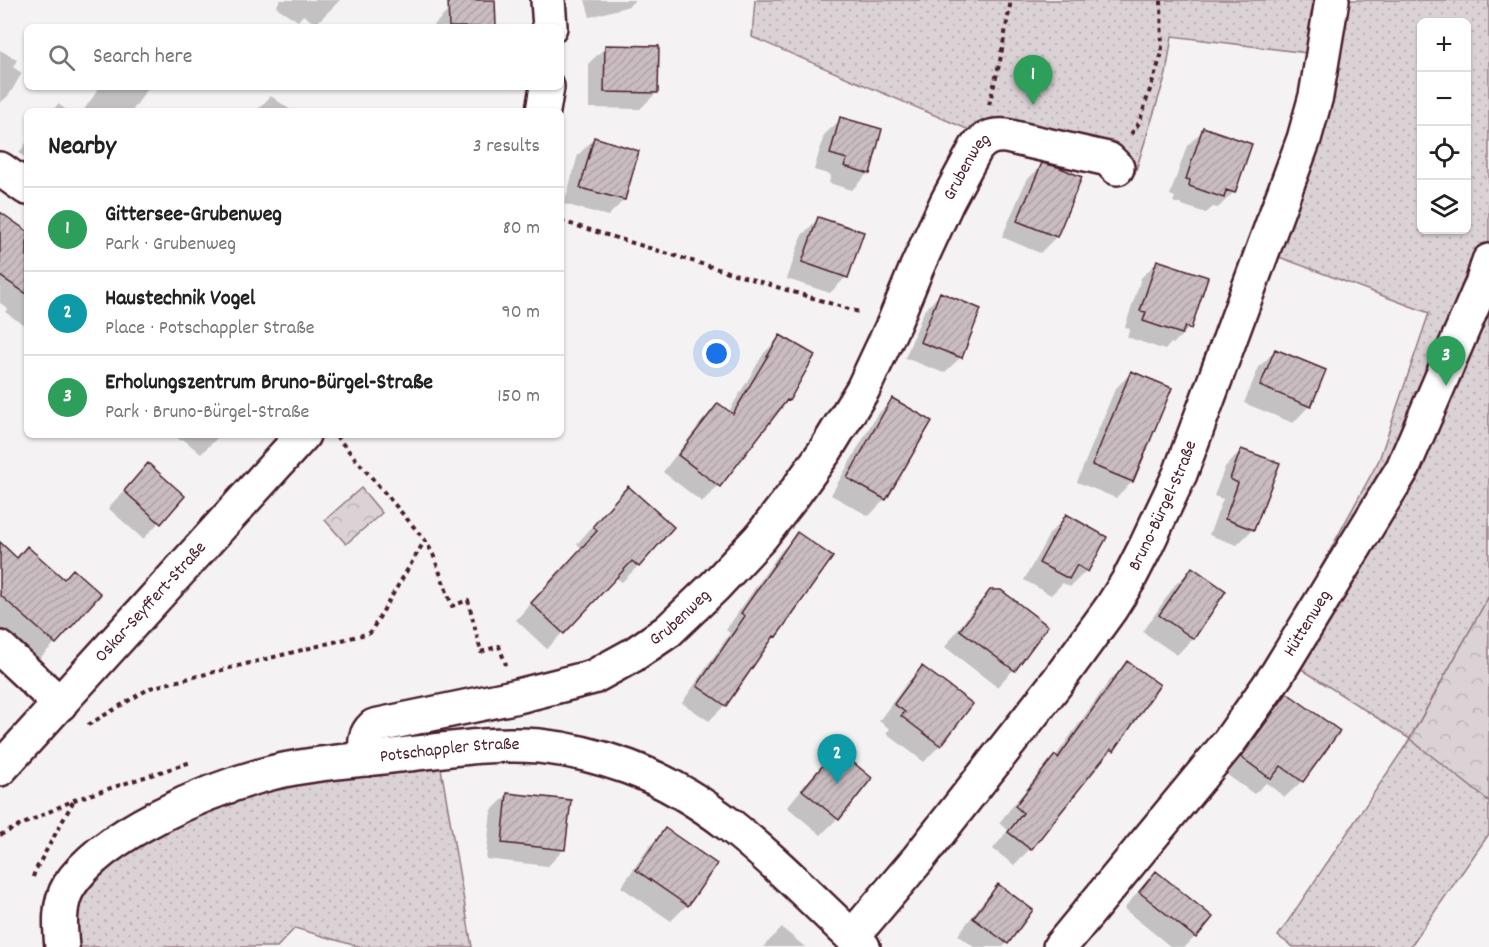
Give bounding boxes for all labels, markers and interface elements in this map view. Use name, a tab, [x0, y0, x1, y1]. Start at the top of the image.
map controls	[1417, 18, 1471, 234]
button: +	[1417, 18, 1471, 72]
search box	[24, 24, 564, 90]
icon: search	[45, 41, 78, 74]
text: Search here	[93, 42, 192, 73]
pin: 1	[1014, 56, 1052, 105]
button: −	[1417, 72, 1471, 126]
button: locate	[1417, 126, 1471, 180]
street label: Grubenweg	[937, 127, 996, 205]
text: Nearby	[48, 129, 116, 166]
text: 3 results	[473, 133, 540, 161]
button: layers	[1417, 180, 1471, 234]
text: Gittersee-Grubenweg	[105, 200, 282, 231]
text: 1	[65, 215, 70, 243]
text: 80 m	[503, 215, 540, 243]
text: Park · Grubenweg	[105, 231, 236, 259]
text: Haustechnik Vogel	[105, 284, 255, 315]
text: 2	[63, 299, 72, 327]
text: 90 m	[502, 299, 540, 327]
text: Place · Potschappler Straße	[105, 315, 314, 343]
pin: 3	[1426, 336, 1466, 386]
your location	[702, 339, 731, 368]
text: Erholungszentrum Bruno-Bürgel-Straße	[105, 368, 433, 399]
text: 3	[63, 383, 72, 411]
text: 150 m	[497, 383, 540, 411]
text: Park · Bruno-Bürgel-Straße	[105, 399, 309, 427]
street label: Bruno-Bürgel-Straße	[1123, 437, 1204, 575]
street label: Oskar-Seyffert-Straße	[90, 536, 213, 668]
street label: Grubenweg	[645, 584, 717, 652]
street label: Hüttenweg	[1278, 585, 1338, 662]
street label: Potschappler Straße	[379, 732, 520, 770]
pin: 2	[818, 734, 856, 784]

